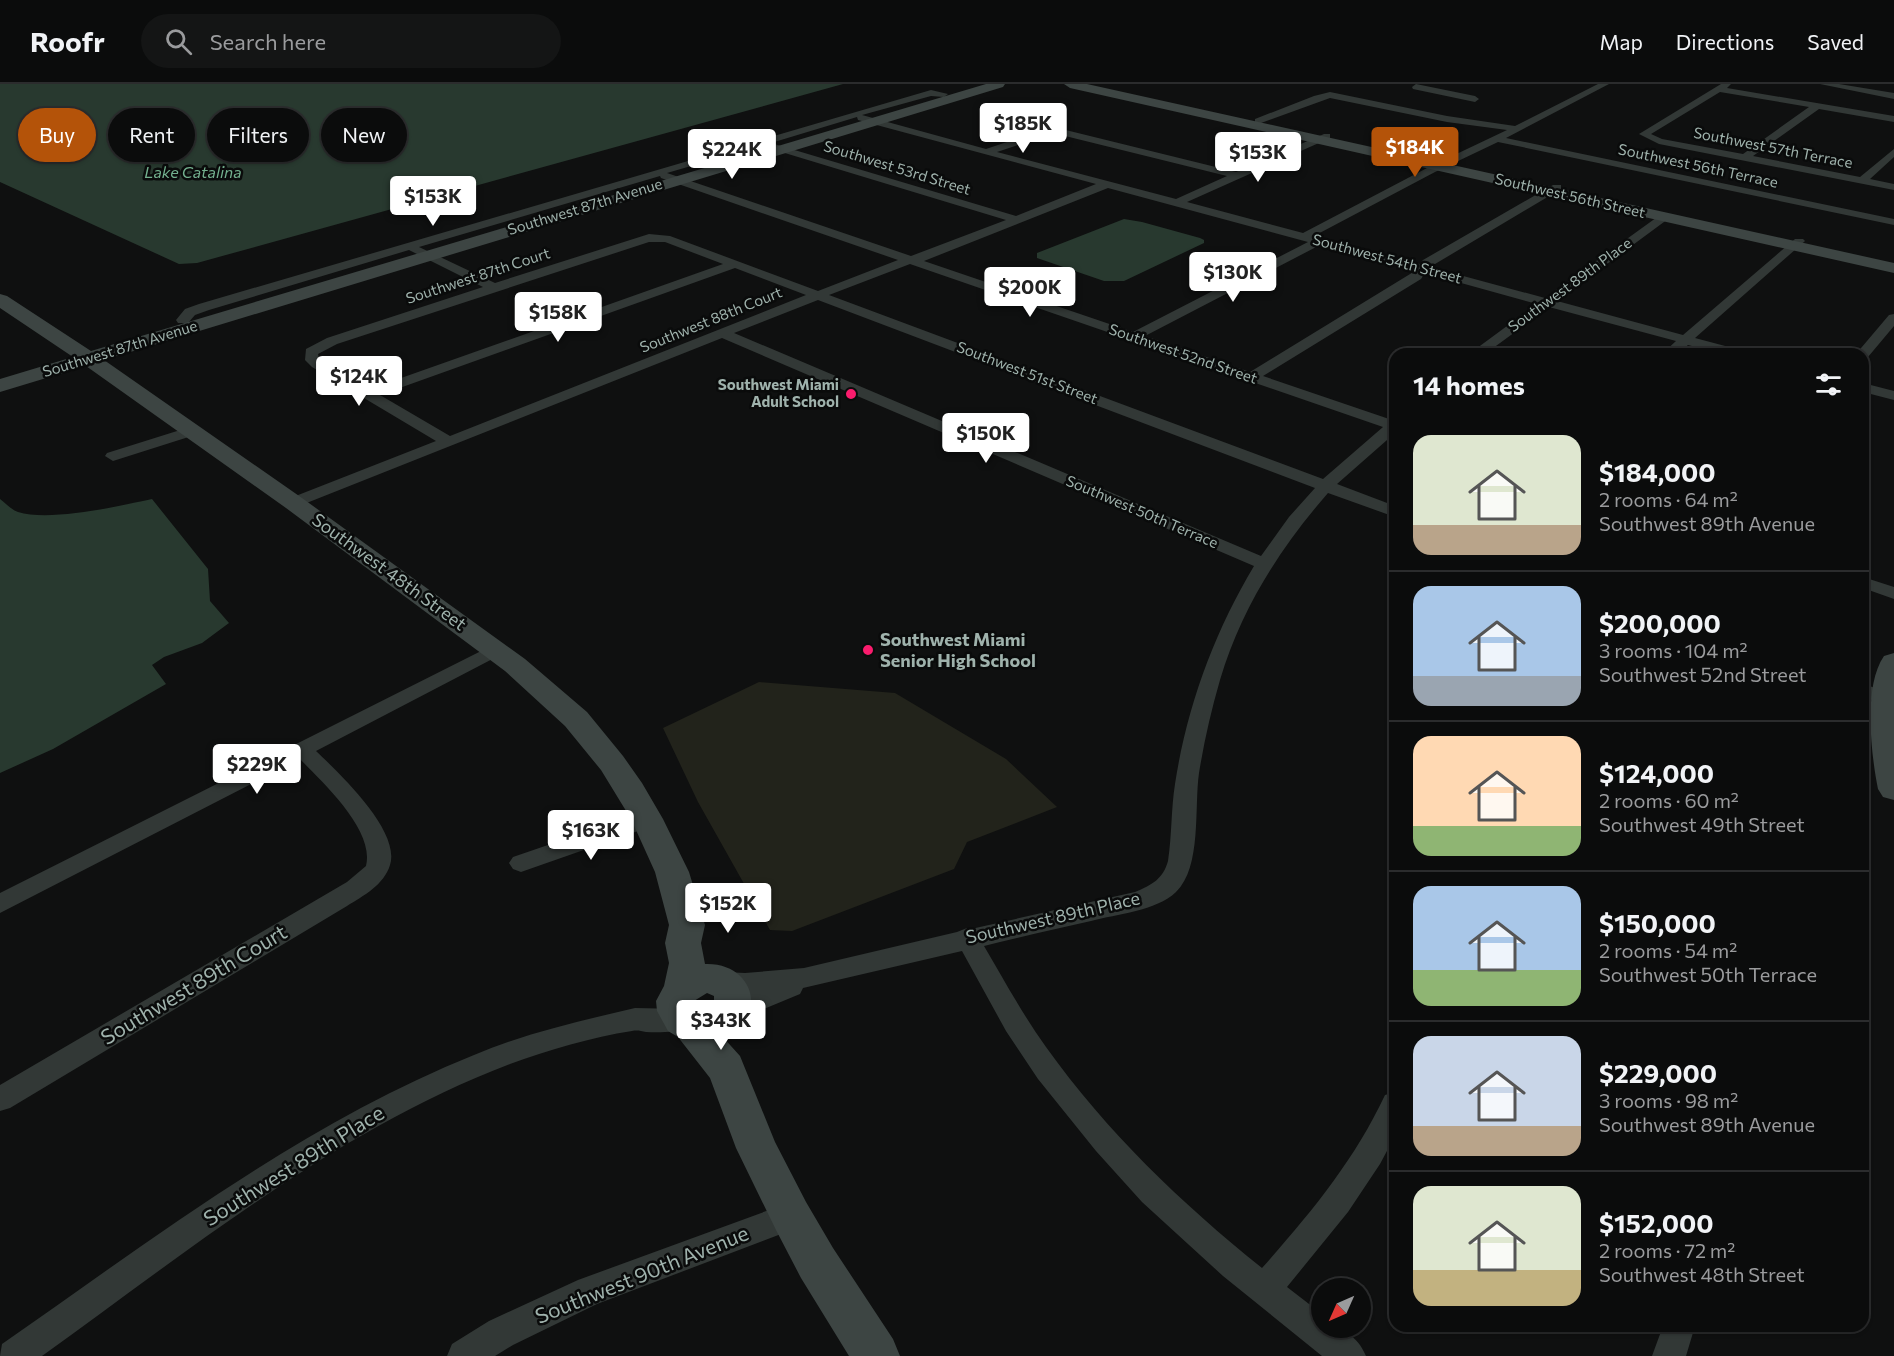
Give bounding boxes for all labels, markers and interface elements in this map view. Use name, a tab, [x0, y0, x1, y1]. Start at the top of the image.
search box	[141, 14, 561, 68]
text: Roofr	[30, 24, 105, 58]
icon: search	[162, 25, 195, 58]
text: Search here	[210, 28, 326, 55]
text: Map	[1600, 29, 1643, 54]
text: Directions	[1676, 29, 1774, 54]
text: Saved	[1807, 29, 1864, 54]
pin: $185K	[981, 103, 1065, 154]
chip: Buy	[18, 108, 96, 162]
chip: Rent	[108, 108, 195, 162]
chip: Filters	[207, 108, 309, 162]
chip: New	[321, 108, 407, 162]
text: $185K	[994, 110, 1052, 134]
street label: Southwest 57th Terrace	[1692, 123, 1854, 171]
pin: $184K	[1373, 127, 1457, 178]
pin: $224K	[690, 129, 774, 180]
pin: $153K	[1216, 132, 1300, 183]
text: $184K	[1385, 134, 1445, 158]
text: $224K	[702, 136, 762, 160]
street label: Southwest 53rd Street	[821, 136, 973, 198]
text: $153K	[1229, 139, 1287, 163]
street label: Southwest 56th Terrace	[1617, 139, 1780, 191]
water label: Lake Catalina	[144, 162, 242, 181]
street label: Southwest 56th Street	[1493, 169, 1647, 221]
street label: Southwest 87th Avenue	[505, 174, 664, 238]
pin: $153K	[391, 176, 475, 227]
text: $153K	[404, 183, 462, 207]
street label: Southwest 54th Street	[1311, 229, 1464, 287]
street label: Southwest 89th Place	[1504, 233, 1635, 335]
street label: Southwest 87th Court	[403, 243, 552, 307]
pin: $130K	[1191, 252, 1275, 303]
text: $130K	[1203, 259, 1263, 283]
pin: $200K	[988, 267, 1072, 318]
text: $200K	[998, 274, 1062, 298]
street label: Southwest 88th Court	[637, 282, 784, 356]
pin: $158K	[516, 292, 600, 343]
text: $158K	[529, 299, 587, 323]
street label: Southwest 87th Avenue	[40, 316, 199, 380]
street label: Southwest 52nd Street	[1107, 319, 1260, 387]
street label: Southwest 51st Street	[954, 337, 1100, 407]
pin: $124K	[317, 356, 401, 407]
text: $124K	[330, 363, 388, 387]
icon: filters	[1812, 368, 1845, 401]
text: 14 homes	[1413, 369, 1525, 400]
place label: Southwest Miami Adult School	[718, 375, 839, 410]
marker: Southwest Miami Adult School	[844, 387, 858, 401]
pin: $150K	[944, 413, 1028, 464]
text: $150K	[956, 420, 1016, 444]
text: $184,000	[1599, 456, 1716, 487]
icon: home	[1461, 459, 1533, 531]
street label: Southwest 50th Terrace	[1064, 471, 1221, 551]
text: 2 rooms · 64 m²	[1599, 487, 1738, 511]
street label: Southwest 48th Street	[308, 508, 471, 635]
text: Southwest 89th Avenue	[1599, 511, 1815, 535]
text: $200,000	[1599, 607, 1721, 638]
icon: home	[1461, 610, 1533, 682]
place label: Southwest Miami Senior High School	[880, 628, 1036, 671]
text: 3 rooms · 104 m²	[1599, 638, 1748, 662]
marker: Southwest Miami Senior High School	[861, 643, 875, 657]
text: Southwest 52nd Street	[1599, 662, 1807, 686]
pin: $229K	[215, 744, 299, 795]
text: $229K	[227, 751, 287, 775]
text: $124,000	[1599, 757, 1714, 788]
icon: home	[1461, 760, 1533, 832]
text: 2 rooms · 60 m²	[1599, 788, 1739, 812]
pin: $163K	[549, 810, 633, 861]
text: Southwest 49th Street	[1599, 812, 1805, 836]
text: $163K	[562, 817, 620, 841]
pin: $152K	[686, 883, 770, 934]
street label: Southwest 89th Place	[964, 886, 1142, 948]
text: $152K	[699, 890, 757, 914]
text: $150,000	[1599, 907, 1716, 938]
icon: home	[1461, 910, 1533, 982]
street label: Southwest 89th Court	[96, 918, 291, 1049]
text: 2 rooms · 54 m²	[1599, 938, 1737, 962]
text: Southwest 50th Terrace	[1599, 962, 1817, 986]
pin: $343K	[679, 1000, 763, 1051]
text: $343K	[690, 1007, 752, 1031]
text: $229,000	[1599, 1057, 1717, 1088]
icon: home	[1461, 1060, 1533, 1132]
text: 3 rooms · 98 m²	[1599, 1088, 1738, 1112]
street label: Southwest 89th Place	[198, 1099, 388, 1230]
text: Southwest 89th Avenue	[1599, 1112, 1815, 1136]
text: $152,000	[1599, 1207, 1714, 1238]
icon: home	[1461, 1210, 1533, 1282]
street label: Southwest 90th Avenue	[531, 1219, 752, 1328]
text: 2 rooms · 72 m²	[1599, 1238, 1735, 1262]
text: Southwest 48th Street	[1599, 1262, 1805, 1286]
north arrow	[1311, 1278, 1371, 1338]
map controls	[1311, 1278, 1371, 1338]

